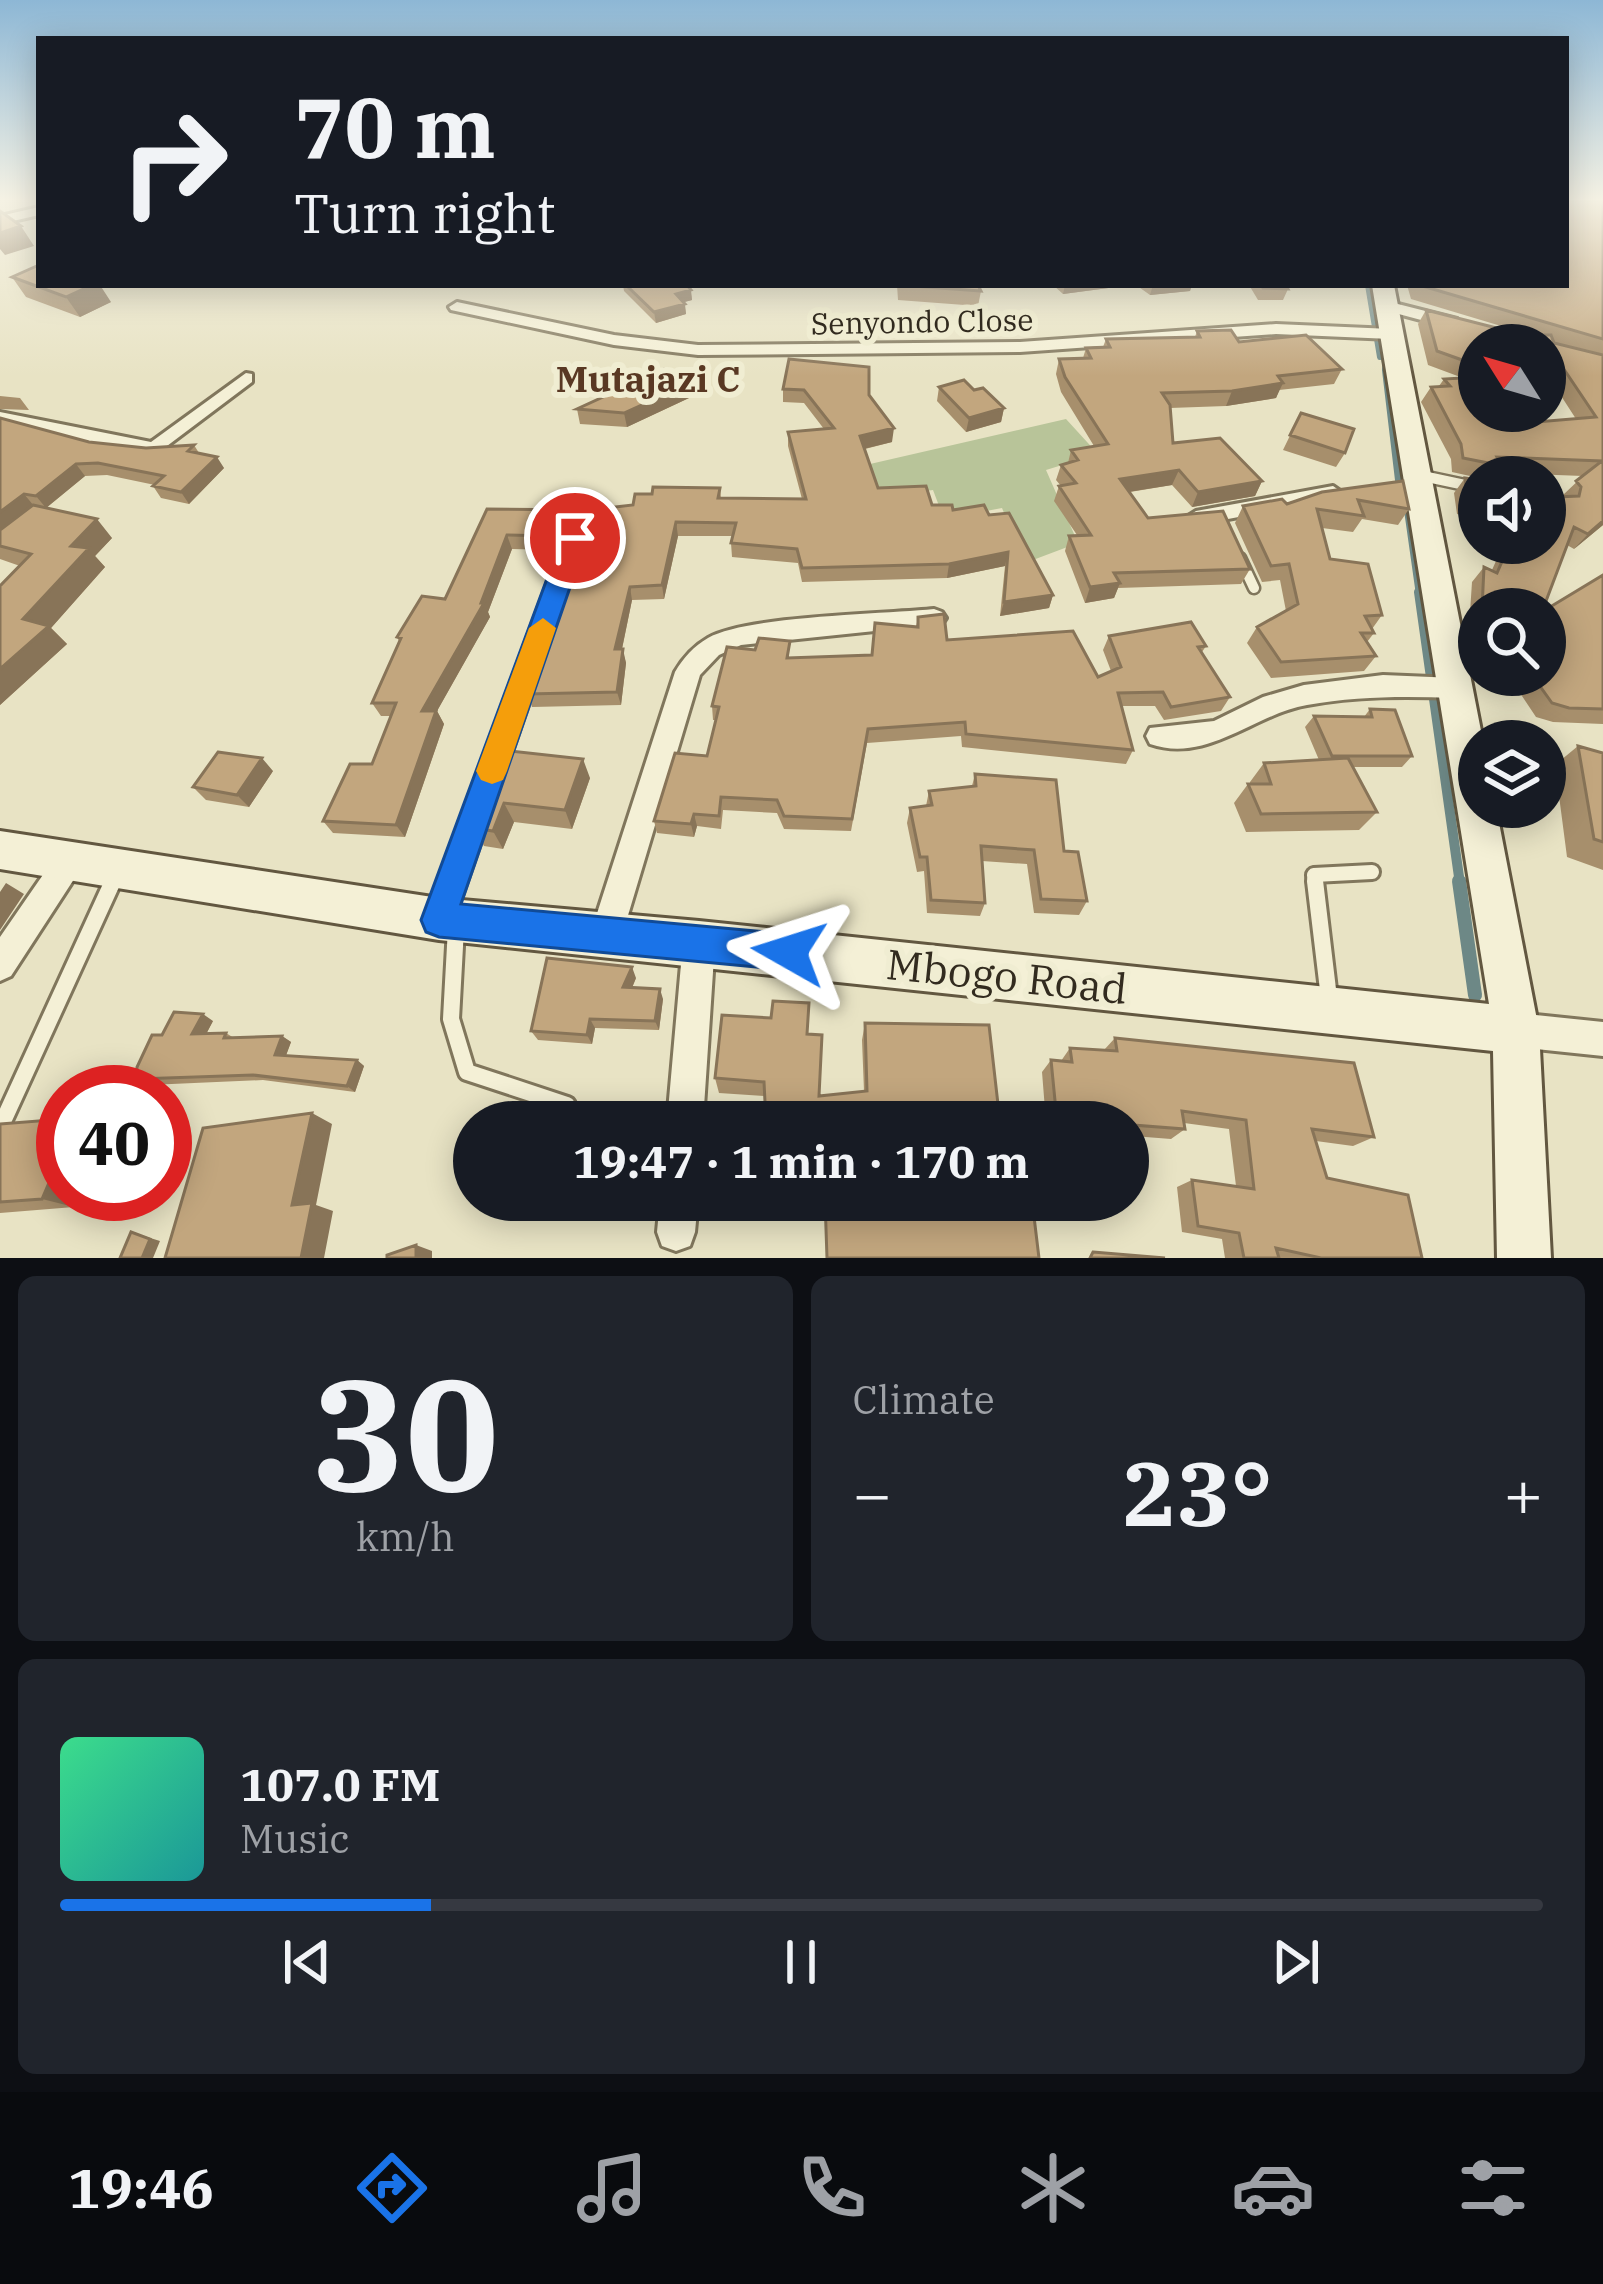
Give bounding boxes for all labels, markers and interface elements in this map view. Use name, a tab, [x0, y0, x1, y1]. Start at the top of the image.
text: 70 m	[294, 72, 496, 181]
icon: right	[96, 84, 252, 240]
text: Turn right	[294, 178, 556, 248]
street label: Senyondo Close	[810, 300, 1034, 342]
north arrow	[1458, 324, 1566, 432]
map controls	[1458, 324, 1566, 828]
district label: Mutajazi C	[556, 355, 740, 402]
button: sound	[1458, 456, 1566, 564]
pin	[524, 487, 626, 589]
icon: arrive	[542, 505, 608, 571]
button: search	[1458, 588, 1566, 696]
button: layers	[1458, 720, 1566, 828]
position arrow	[726, 889, 852, 1015]
street label: Mbogo Road	[884, 936, 1130, 1016]
speed limit sign: 40	[36, 1065, 192, 1221]
text: 19:47 · 1 min · 170 m	[573, 1132, 1029, 1190]
text: 30	[312, 1331, 499, 1534]
text: Climate	[853, 1374, 995, 1425]
text: 23°	[1123, 1434, 1273, 1551]
text: −	[853, 1450, 892, 1536]
text: +	[1503, 1450, 1543, 1536]
text: km/h	[356, 1511, 455, 1562]
text: 107.0 FM	[240, 1755, 440, 1813]
text: Music	[240, 1813, 350, 1864]
icon: previous	[274, 1929, 340, 1995]
icon: pause	[768, 1929, 834, 1995]
icon: next	[1263, 1929, 1329, 1995]
icon: directions	[350, 2146, 434, 2230]
icon: music	[570, 2146, 654, 2230]
icon: phone	[790, 2146, 874, 2230]
icon: climate	[1011, 2146, 1095, 2230]
icon: car	[1231, 2146, 1315, 2230]
icon: filters	[1451, 2146, 1535, 2230]
text: 19:46	[68, 2153, 214, 2223]

